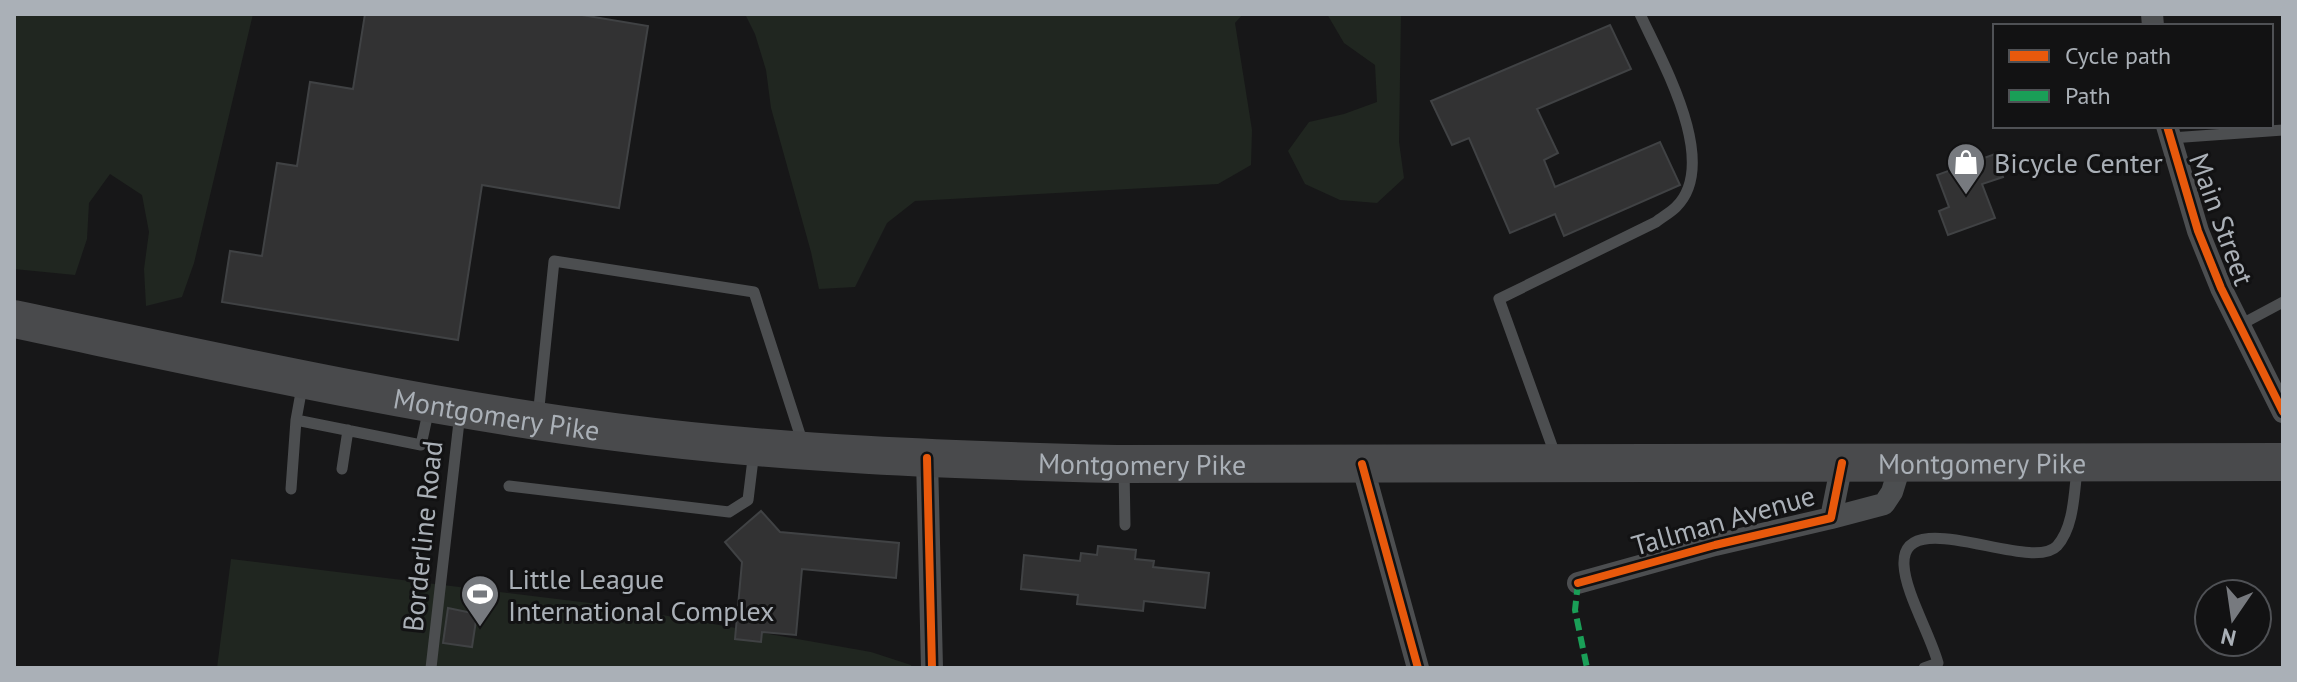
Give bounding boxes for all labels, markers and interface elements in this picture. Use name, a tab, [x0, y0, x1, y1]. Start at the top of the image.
legend	[1993, 24, 2273, 128]
text: Cycle path	[2065, 40, 2171, 71]
text: Path	[2065, 80, 2111, 111]
shop icon: Bicycle Center	[1945, 141, 1987, 196]
place label: Bicycle Center	[1994, 144, 2163, 181]
street label: Main Street	[2181, 148, 2263, 291]
street label: Montgomery Pike	[391, 379, 602, 448]
street label: Borderline Road	[394, 439, 450, 633]
street label: Montgomery Pike	[1037, 443, 1246, 483]
street label: Montgomery Pike	[1878, 444, 2086, 481]
street label: Tallman Avenue	[1627, 476, 1819, 564]
place label: Little League International Complex	[508, 560, 775, 629]
sports icon: Little League International Complex	[459, 573, 501, 628]
north arrow	[2193, 578, 2273, 658]
text: N	[2218, 622, 2239, 653]

